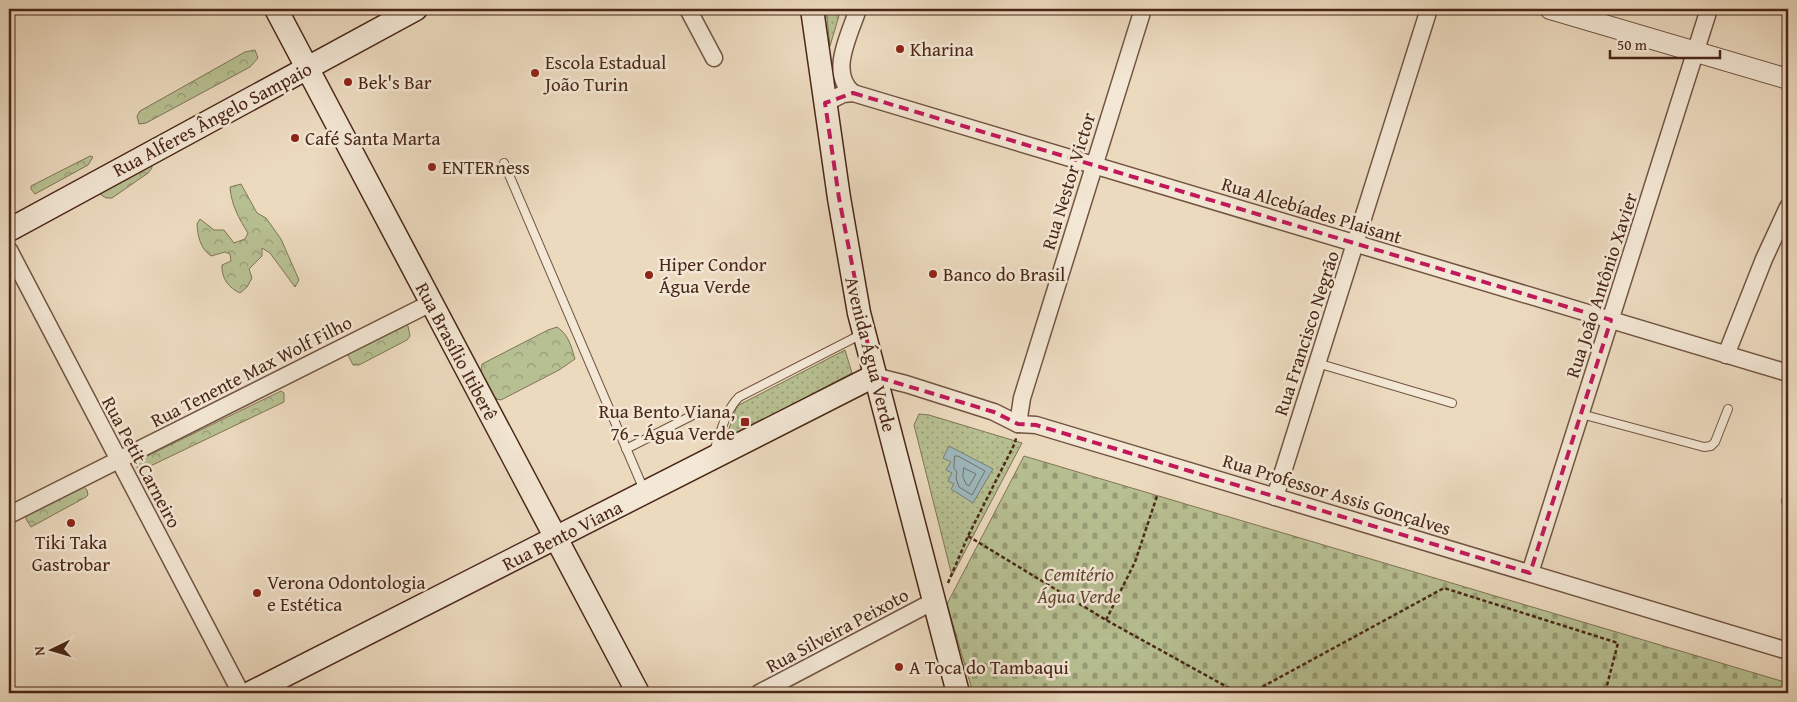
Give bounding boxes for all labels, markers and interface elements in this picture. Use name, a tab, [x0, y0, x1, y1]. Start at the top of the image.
scale bar	[1610, 28, 1720, 60]
text: 50 m	[1617, 34, 1648, 55]
place label: Kharina	[910, 35, 974, 63]
marker: Kharina	[894, 43, 906, 55]
place label: Escola Estadual João Turin	[543, 48, 666, 98]
street label: Rua Alferes Ângelo Sampaio	[107, 54, 317, 184]
marker: Escola Estadual João Turin	[529, 67, 541, 79]
place label: Bek's Bar	[358, 68, 432, 96]
marker: Bek's Bar	[342, 76, 354, 88]
street label: Rua Nestor Victor	[1034, 109, 1102, 253]
place label: Café Santa Marta	[305, 124, 440, 152]
marker: Café Santa Marta	[289, 132, 301, 144]
place label: ENTERness	[442, 153, 530, 181]
marker: ENTERness	[426, 161, 438, 173]
street label: Rua Alcebíades Plaisant	[1218, 169, 1406, 251]
street label: Rua João Antônio Xavier	[1558, 189, 1644, 381]
street label: Rua Francisco Negrão	[1266, 247, 1346, 419]
place label: Hiper Condor Água Verde	[659, 250, 767, 300]
place label: Banco do Brasil	[943, 260, 1065, 288]
marker: Banco do Brasil	[927, 268, 939, 280]
marker: Hiper Condor Água Verde	[643, 269, 655, 281]
street label: Avenida Água Verde	[838, 273, 904, 435]
street label: Rua Brasílio Itiberê	[409, 277, 505, 425]
street label: Rua Tenente Max Wolf Filho	[145, 308, 357, 434]
street label: Rua Petit Carneiro	[95, 391, 189, 533]
place label: Rua Bento Viana, 76 - Água Verde	[599, 397, 735, 447]
marker: Rua Bento Viana, 76 - Água Verde	[739, 416, 751, 428]
street label: Rua Professor Assis Gonçalves	[1220, 446, 1454, 542]
street label: Rua Bento Viana	[497, 493, 627, 577]
marker: Tiki Taka Gastrobar	[65, 517, 77, 529]
place label: Tiki Taka Gastrobar	[32, 528, 110, 578]
park label: Cemitério Água Verde	[1036, 560, 1121, 610]
place label: Verona Odontologia e Estética	[267, 568, 426, 618]
street label: Rua Silveira Peixoto	[761, 580, 913, 680]
marker: Verona Odontologia e Estética	[251, 587, 263, 599]
north arrow	[28, 624, 78, 674]
text: N	[29, 645, 49, 657]
place label: A Toca do Tambaqui	[909, 653, 1069, 681]
marker: A Toca do Tambaqui	[893, 661, 905, 673]

